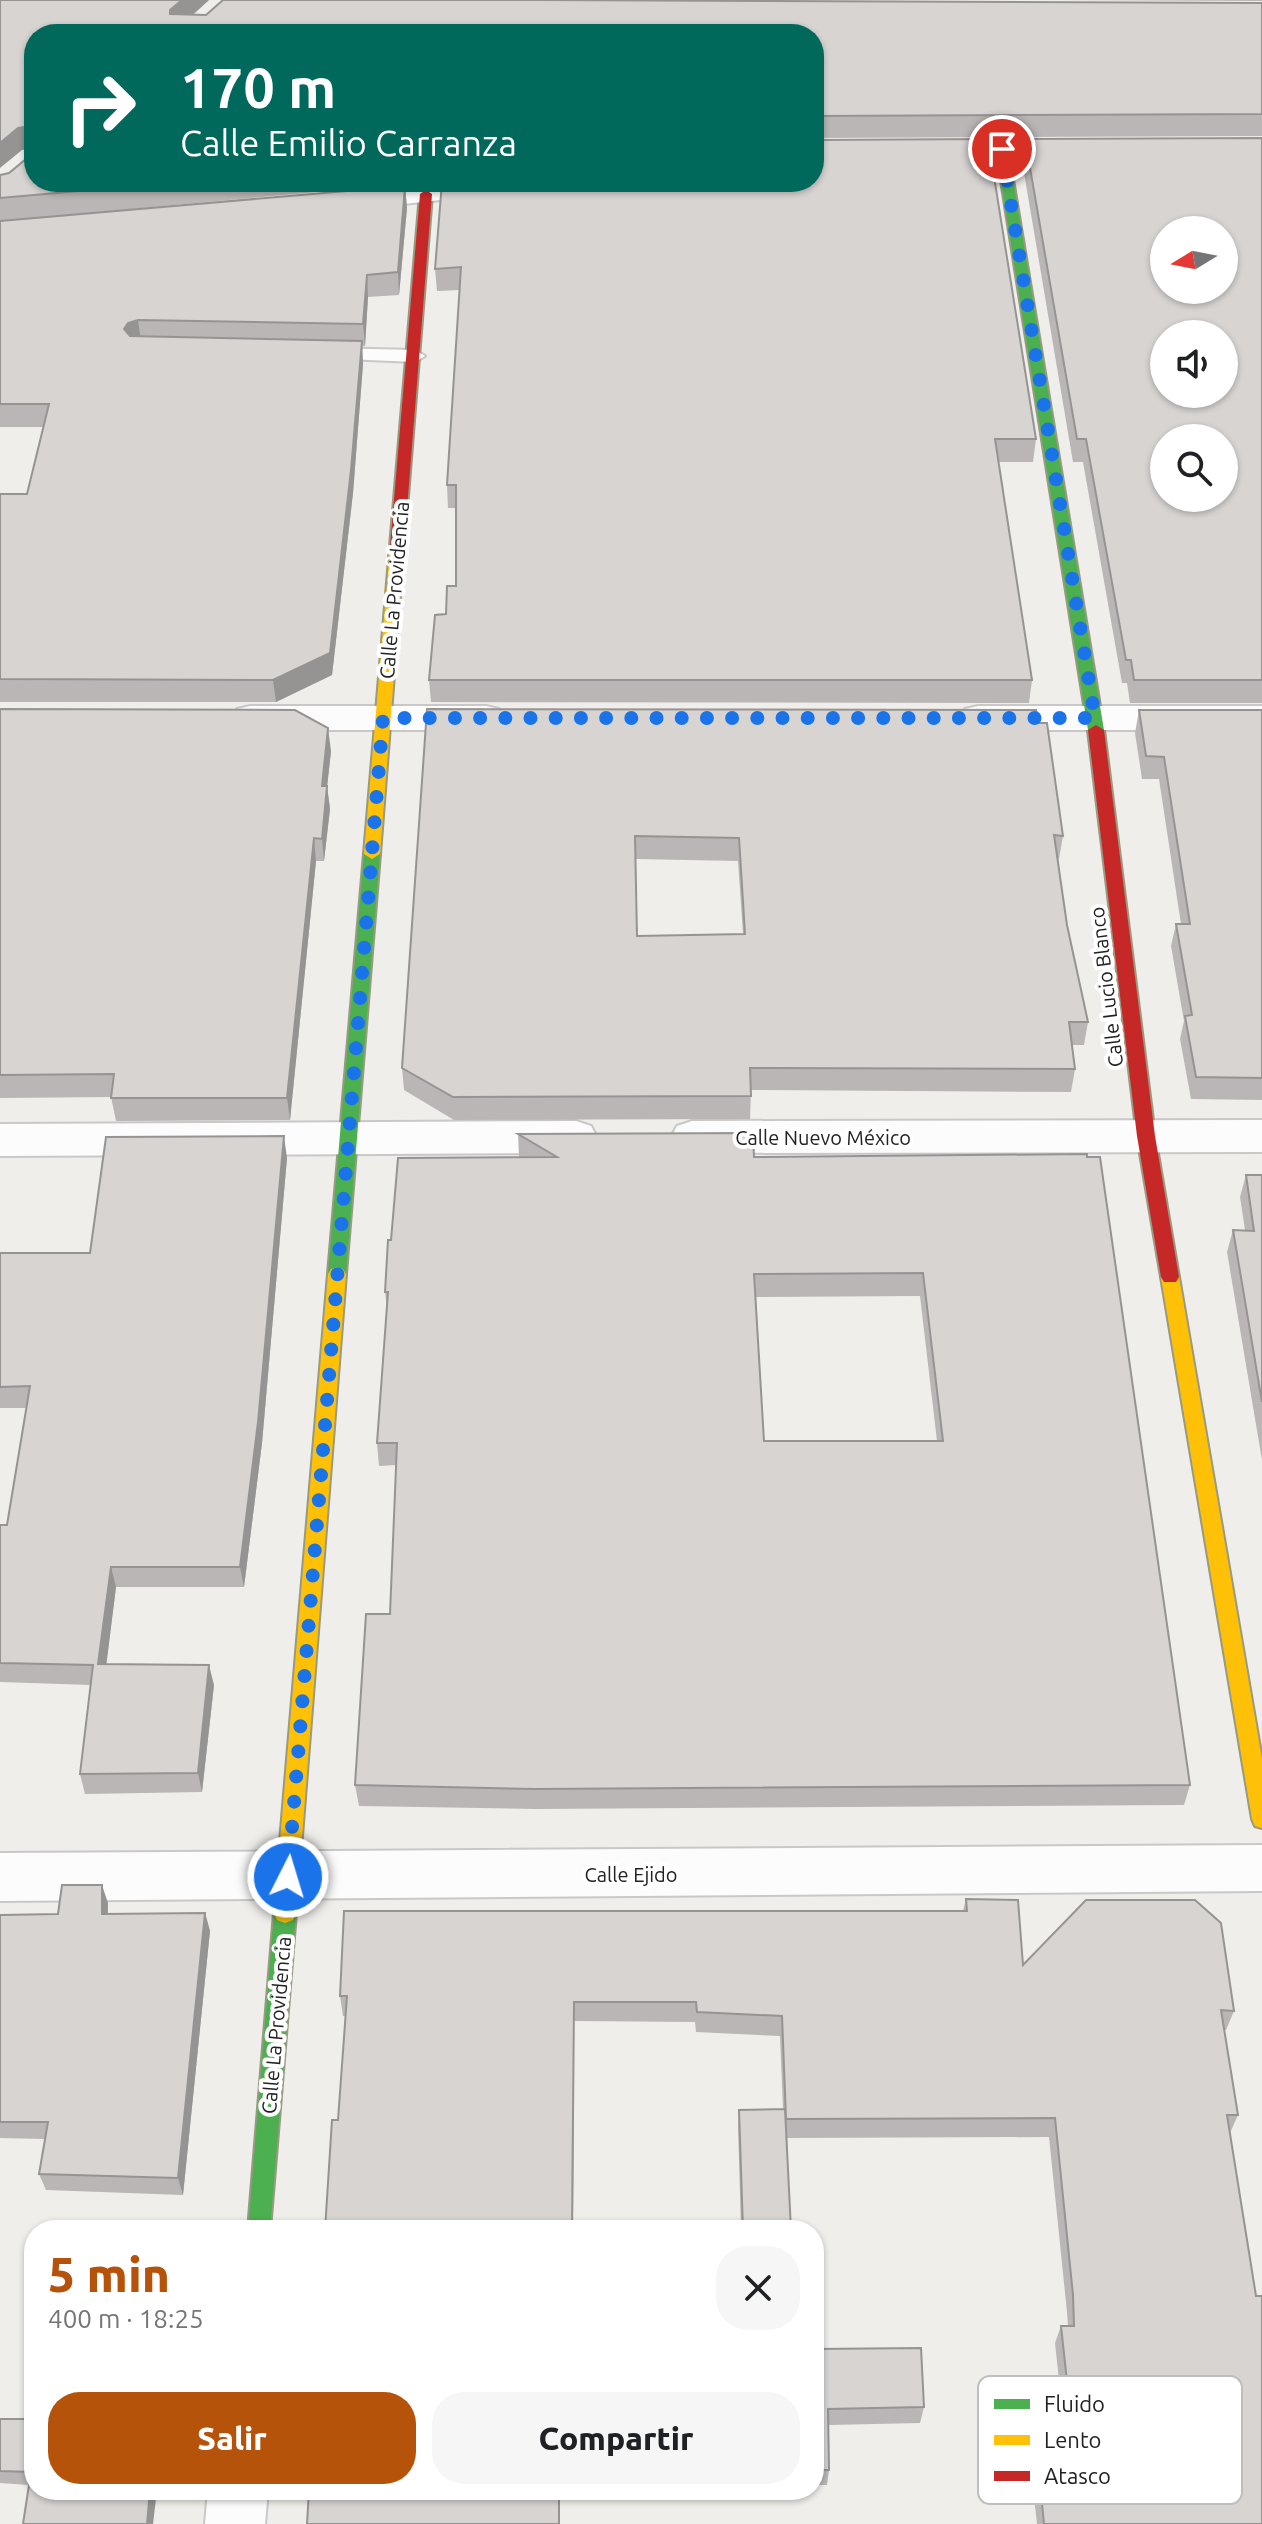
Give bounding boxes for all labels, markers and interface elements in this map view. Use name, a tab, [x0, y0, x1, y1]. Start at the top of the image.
icon: right	[48, 56, 152, 160]
text: 170 m	[180, 56, 336, 119]
pin	[968, 115, 1036, 183]
text: Calle Emilio Carranza	[180, 122, 517, 163]
icon: arrive	[980, 127, 1024, 171]
north arrow	[1150, 216, 1238, 304]
map controls	[1150, 216, 1238, 512]
button: sound	[1150, 320, 1238, 408]
button: search	[1150, 424, 1238, 512]
street label: Calle La Providencia	[375, 500, 413, 680]
street label: Calle Lucio Blanco	[1085, 906, 1127, 1068]
street label: Calle Nuevo México	[735, 1126, 911, 1149]
position arrow	[246, 1835, 330, 1919]
street label: Calle Ejido	[585, 1863, 678, 1886]
street label: Calle La Providencia	[257, 1935, 295, 2115]
button: close	[716, 2246, 800, 2330]
text: 5 min	[48, 2247, 170, 2301]
text: 400 m · 18:25	[48, 2304, 204, 2333]
legend	[978, 2376, 1242, 2504]
text: Fluido	[1044, 2391, 1105, 2416]
button: Salir	[48, 2392, 416, 2484]
button: Compartir	[432, 2392, 800, 2484]
text: Lento	[1044, 2427, 1101, 2452]
text: Atasco	[1044, 2463, 1111, 2488]

